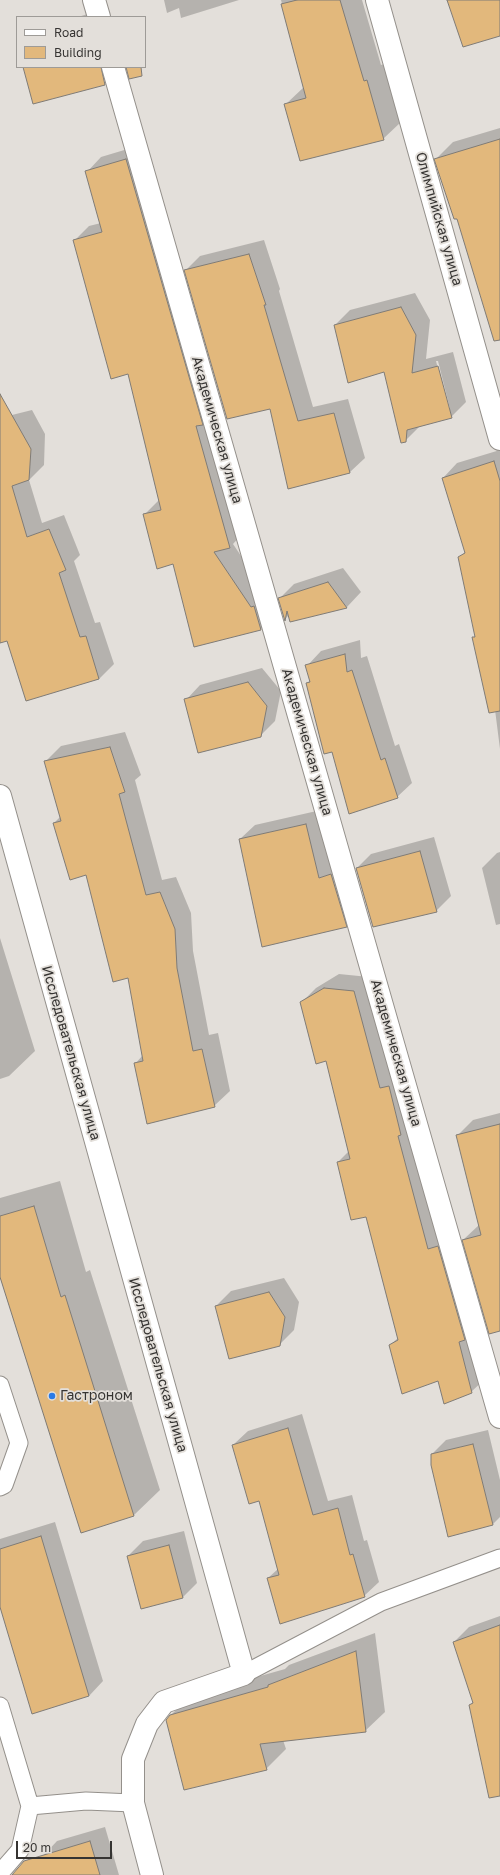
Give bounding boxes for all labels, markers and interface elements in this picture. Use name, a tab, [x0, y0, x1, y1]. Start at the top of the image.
legend	[16, 16, 146, 68]
text: Road	[54, 25, 83, 40]
text: Building	[54, 45, 102, 60]
street label: Олимпийская улица	[412, 150, 466, 288]
street label: Академическая улица	[188, 355, 246, 505]
street label: Академическая улица	[278, 667, 336, 817]
street label: Исследовательская улица	[38, 964, 104, 1142]
street label: Академическая улица	[367, 978, 425, 1128]
street label: Исследовательская улица	[125, 1276, 191, 1454]
place label: Гастроном	[60, 1388, 133, 1404]
marker: Гастроном	[47, 1391, 57, 1401]
scale bar	[18, 1833, 114, 1859]
text: 20 m	[23, 1840, 51, 1855]

